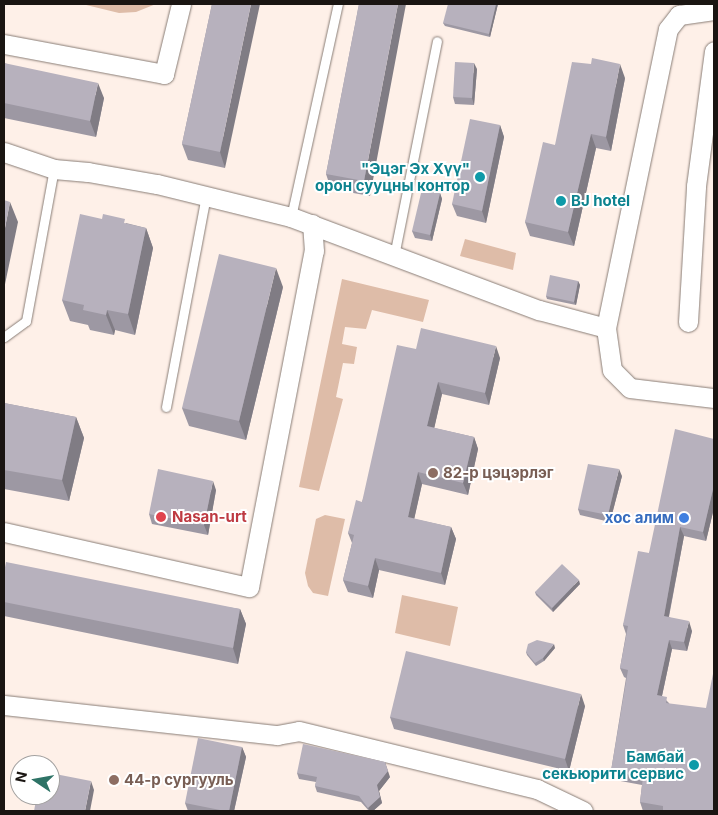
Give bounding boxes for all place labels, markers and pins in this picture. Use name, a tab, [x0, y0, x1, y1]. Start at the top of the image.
place label: "Эцэг Эх Хүү" орон сууцны контор	[315, 159, 470, 194]
marker: "Эцэг Эх Хүү" орон сууцны контор	[474, 171, 486, 183]
place label: BJ hotel	[571, 192, 630, 210]
marker: BJ hotel	[555, 195, 567, 207]
place label: 82-р цэцэрлэг	[443, 464, 554, 482]
marker: 82-р цэцэрлэг	[427, 467, 439, 479]
place label: Nasan-urt	[172, 508, 247, 526]
place label: хос алим	[605, 509, 674, 527]
marker: Nasan-urt	[154, 510, 168, 524]
marker: хос алим	[678, 512, 690, 524]
place label: Бамбай секьюрити сервис	[542, 747, 684, 782]
marker: Бамбай секьюрити сервис	[688, 759, 700, 771]
place label: 44-р сургууль	[124, 771, 234, 789]
marker: 44-р сургууль	[108, 774, 120, 786]

